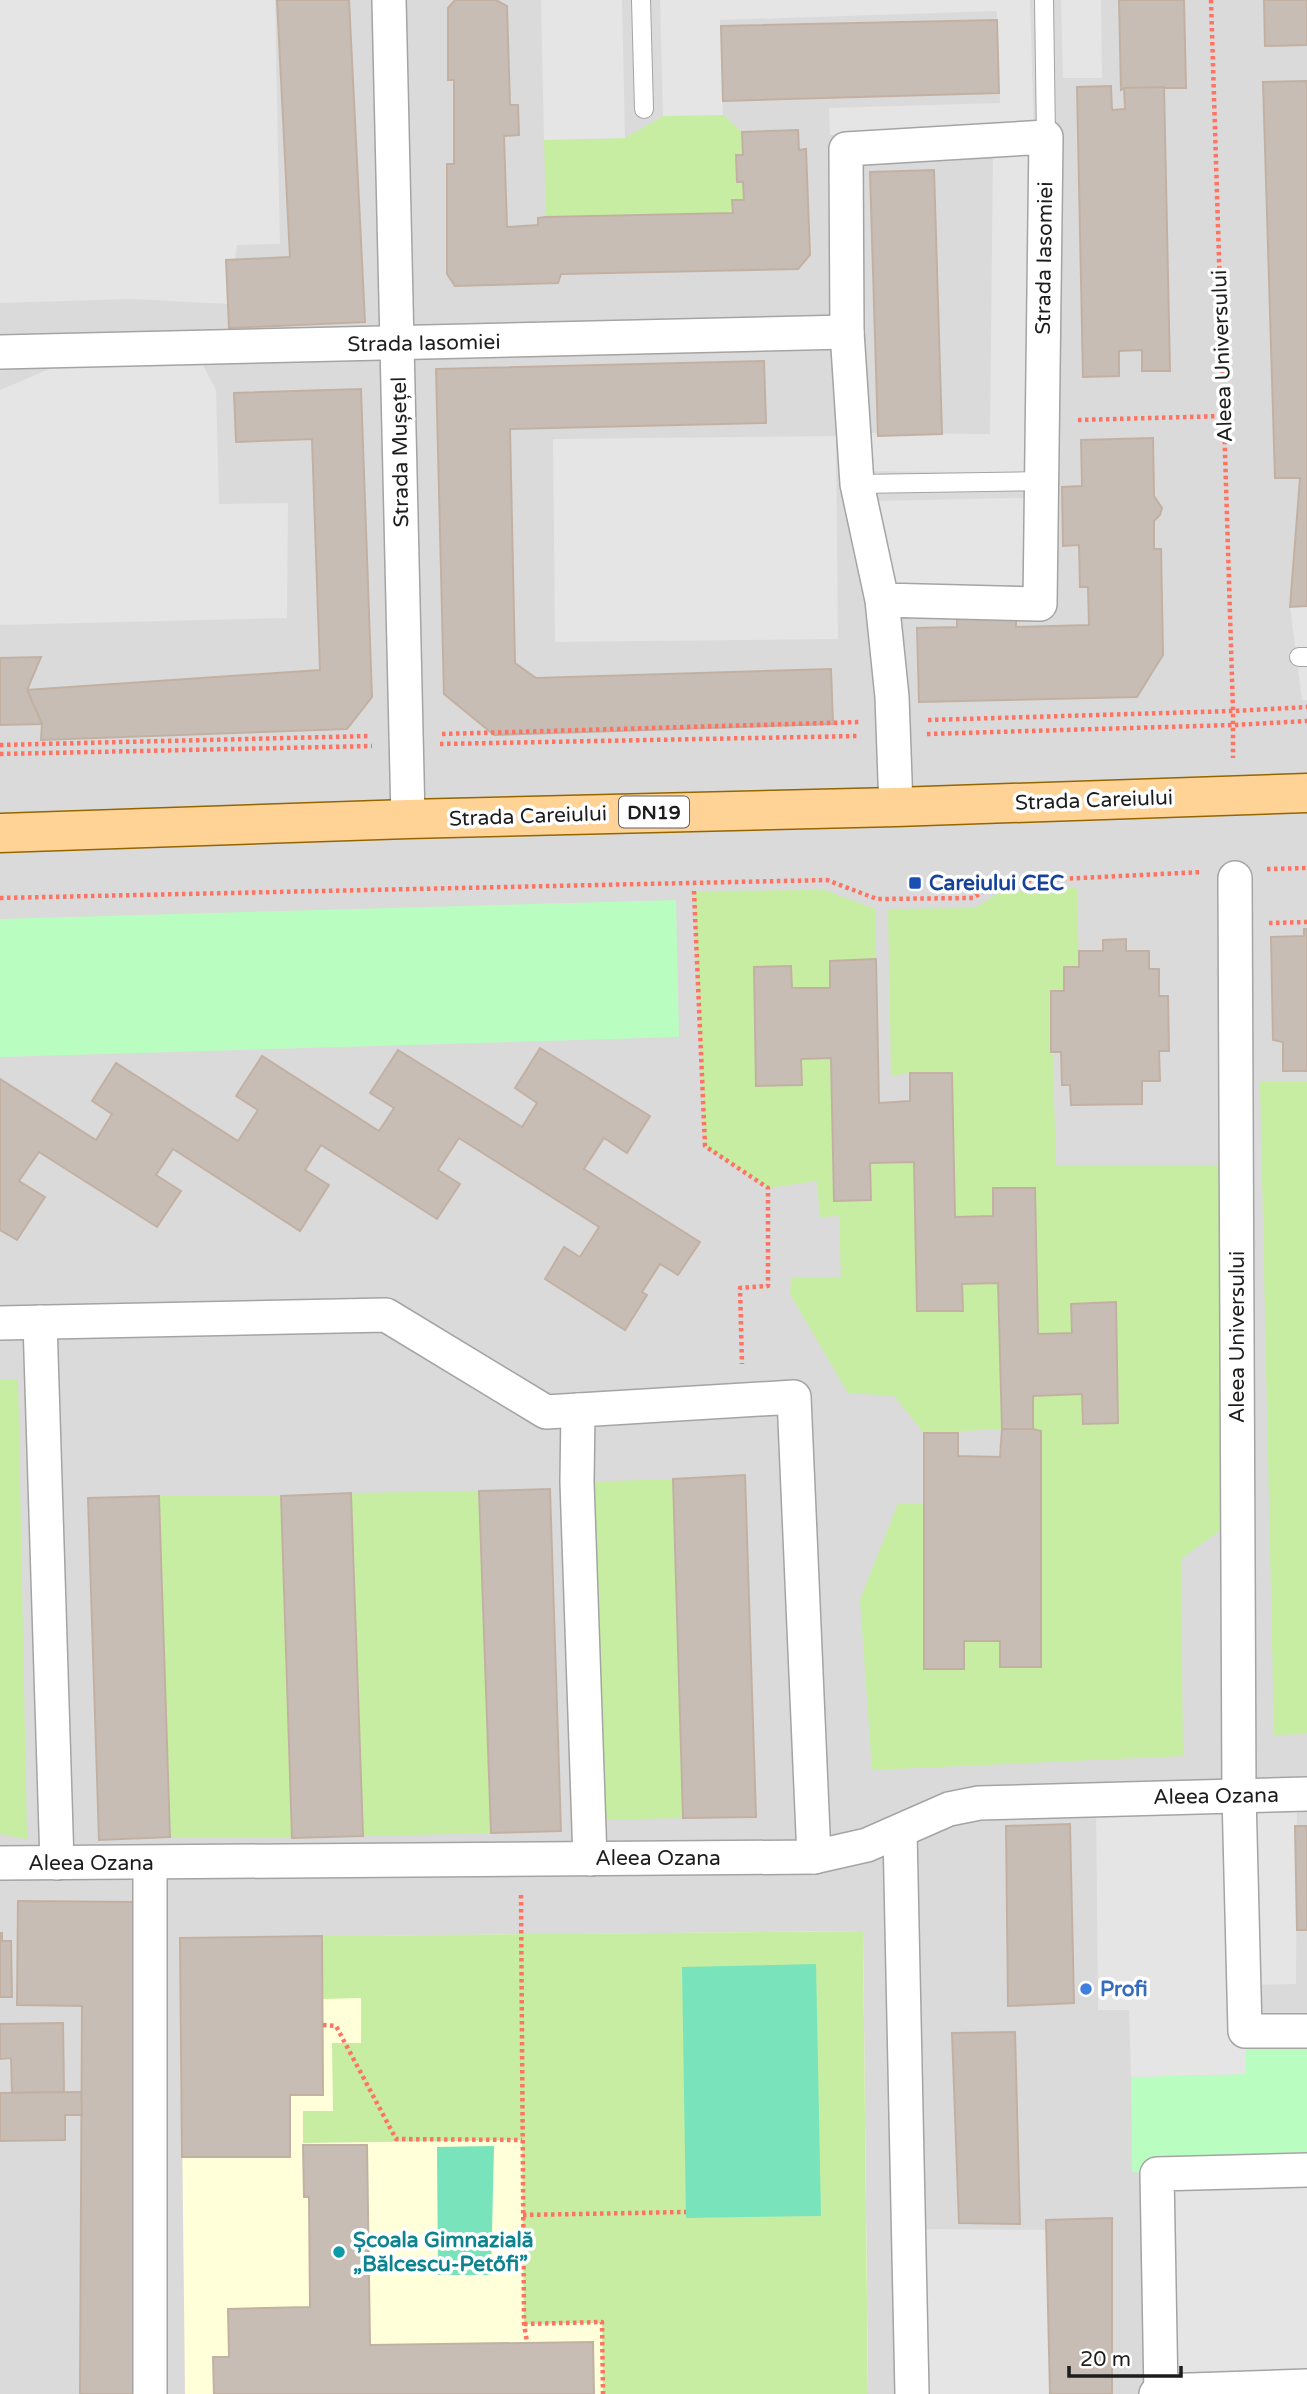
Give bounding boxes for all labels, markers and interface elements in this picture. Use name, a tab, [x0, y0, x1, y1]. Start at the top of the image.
street label: Strada Iasomiei	[1031, 181, 1058, 335]
street label: Aleea Universului	[1207, 269, 1238, 443]
street label: Strada Iasomiei	[347, 330, 501, 357]
street label: Strada Mușețel	[387, 376, 414, 528]
street label: Strada Careiului	[1015, 785, 1173, 816]
road number: DN19	[619, 796, 689, 828]
street label: Strada Careiului	[449, 801, 607, 832]
place label: Careiului CEC	[929, 871, 1065, 896]
marker: Careiului CEC	[907, 875, 923, 891]
street label: Aleea Universului	[1225, 1251, 1250, 1423]
street label: Aleea Ozana	[1153, 1783, 1279, 1810]
street label: Aleea Ozana	[595, 1846, 721, 1871]
street label: Aleea Ozana	[28, 1851, 154, 1876]
place label: Profi	[1100, 1977, 1148, 2002]
marker: Profi	[1078, 1981, 1094, 1997]
place label: Școala Gimnazială „Bălcescu-Petőfi”	[353, 2228, 534, 2277]
marker: Școala Gimnazială „Bălcescu-Petőfi”	[331, 2244, 347, 2260]
scale bar	[1069, 2334, 1181, 2378]
text: 20 m	[1080, 2347, 1131, 2372]

